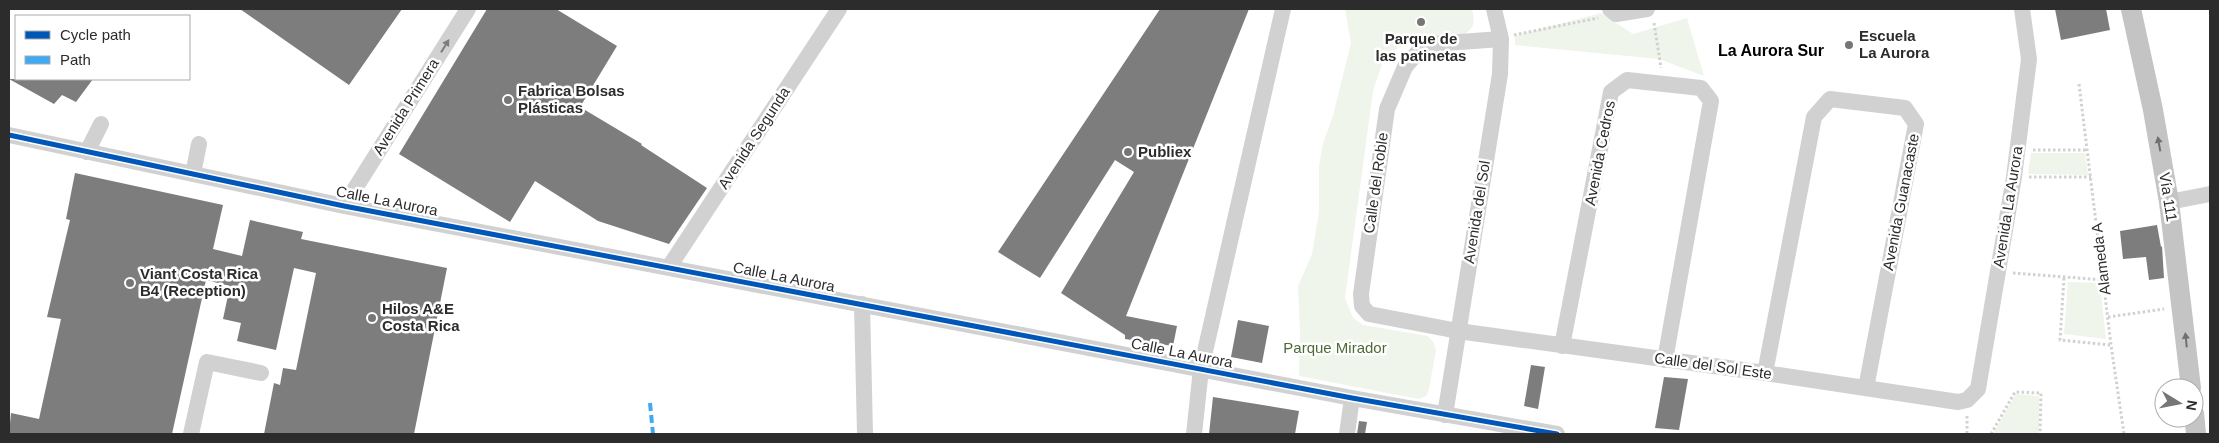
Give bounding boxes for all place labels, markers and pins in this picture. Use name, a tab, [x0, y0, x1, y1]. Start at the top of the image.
marker: Parque de las patinetas	[1415, 16, 1427, 28]
place label: Escuela La Aurora	[1859, 27, 1930, 61]
place label: Parque de las patinetas	[1376, 30, 1466, 64]
marker: Escuela La Aurora	[1843, 39, 1855, 51]
place label: Fabrica Bolsas Plásticas	[518, 82, 625, 116]
marker: Fabrica Bolsas Plásticas	[502, 94, 514, 106]
place label: Publiex	[1138, 143, 1192, 160]
marker: Publiex	[1122, 146, 1134, 158]
place label: Viant Costa Rica B4 (Reception)	[140, 265, 259, 299]
marker: Viant Costa Rica B4 (Reception)	[124, 277, 136, 289]
place label: Hilos A&E Costa Rica	[382, 300, 460, 334]
marker: Hilos A&E Costa Rica	[366, 312, 378, 324]

